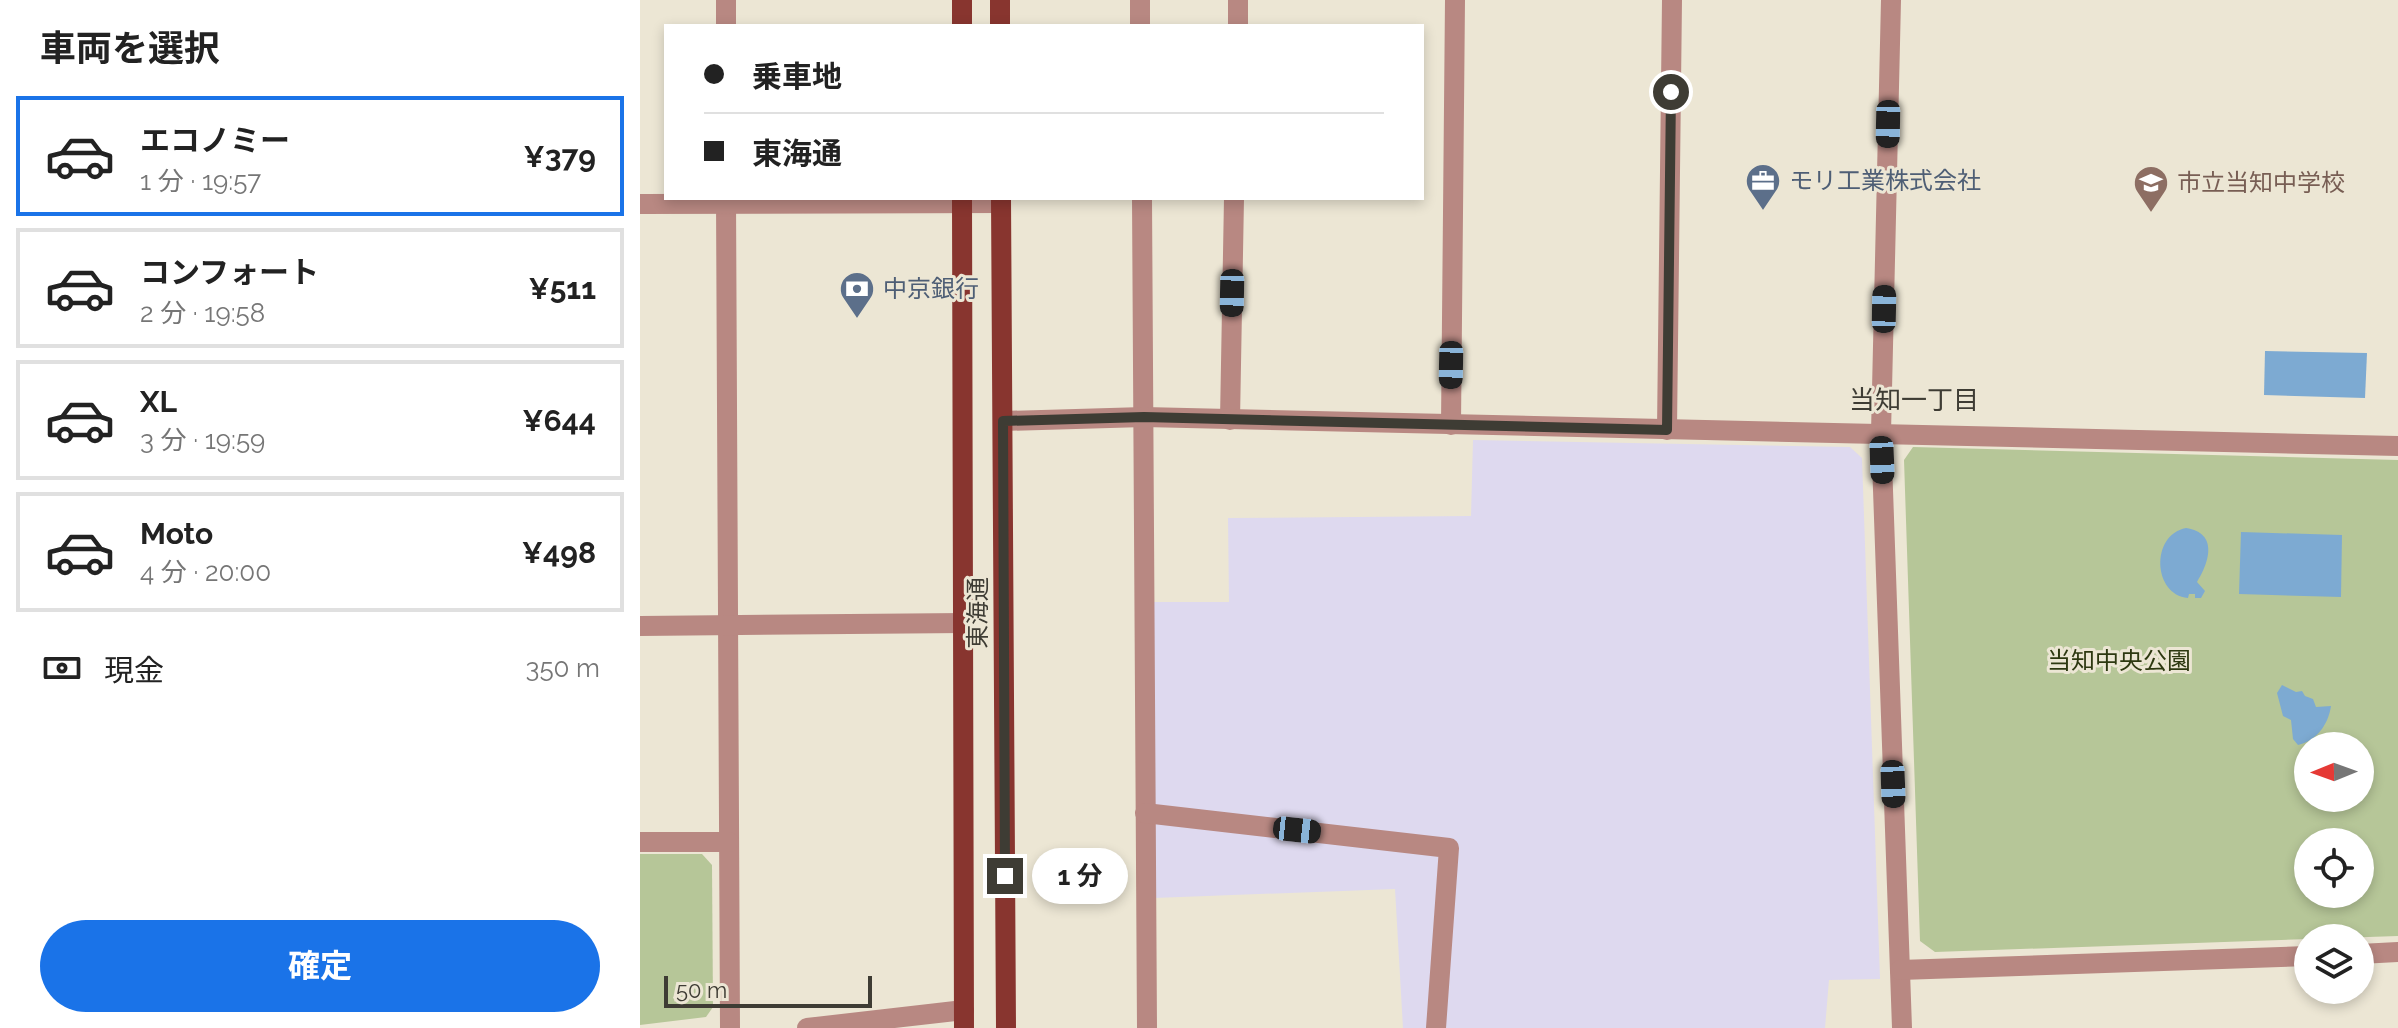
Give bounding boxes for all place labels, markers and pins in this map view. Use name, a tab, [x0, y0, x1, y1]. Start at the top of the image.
office icon: モリ工業株式会社	[1744, 162, 1782, 212]
school or university icon: 市立当知中学校	[2132, 164, 2170, 214]
place label: モリ工業株式会社	[1789, 166, 1981, 195]
place label: 市立当知中学校	[2177, 168, 2345, 197]
bank icon: 中京銀行	[838, 270, 876, 320]
place label: 中京銀行	[883, 274, 979, 303]

